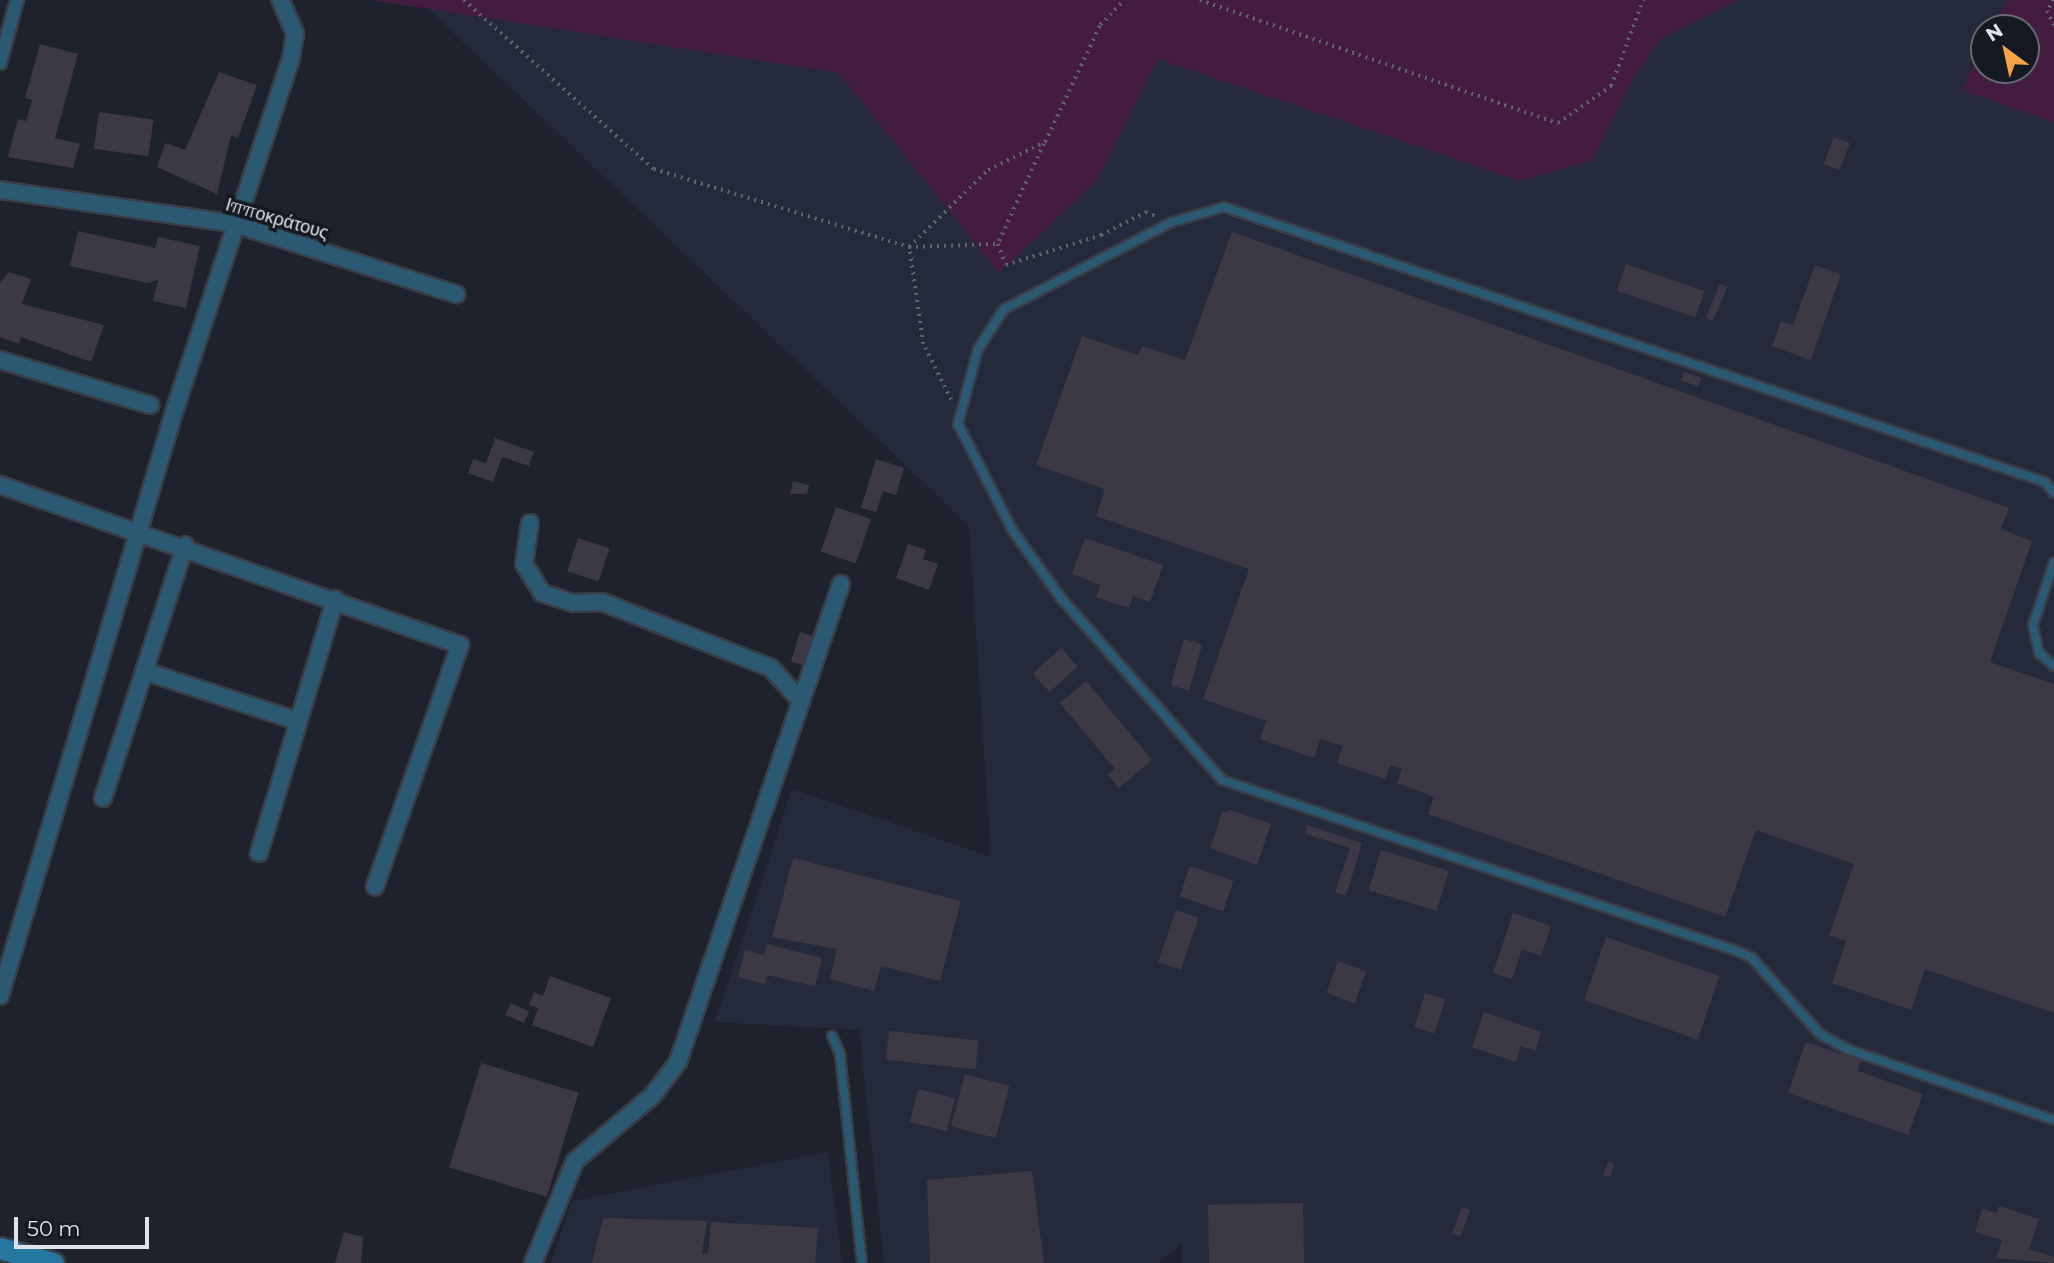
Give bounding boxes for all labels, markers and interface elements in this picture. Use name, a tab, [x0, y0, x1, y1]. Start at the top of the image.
north arrow	[1970, 14, 2040, 84]
text: N	[1982, 19, 2007, 46]
street label: Ιπποκράτους	[223, 194, 331, 244]
scale bar	[18, 1204, 152, 1248]
text: 50 m	[27, 1216, 81, 1241]

